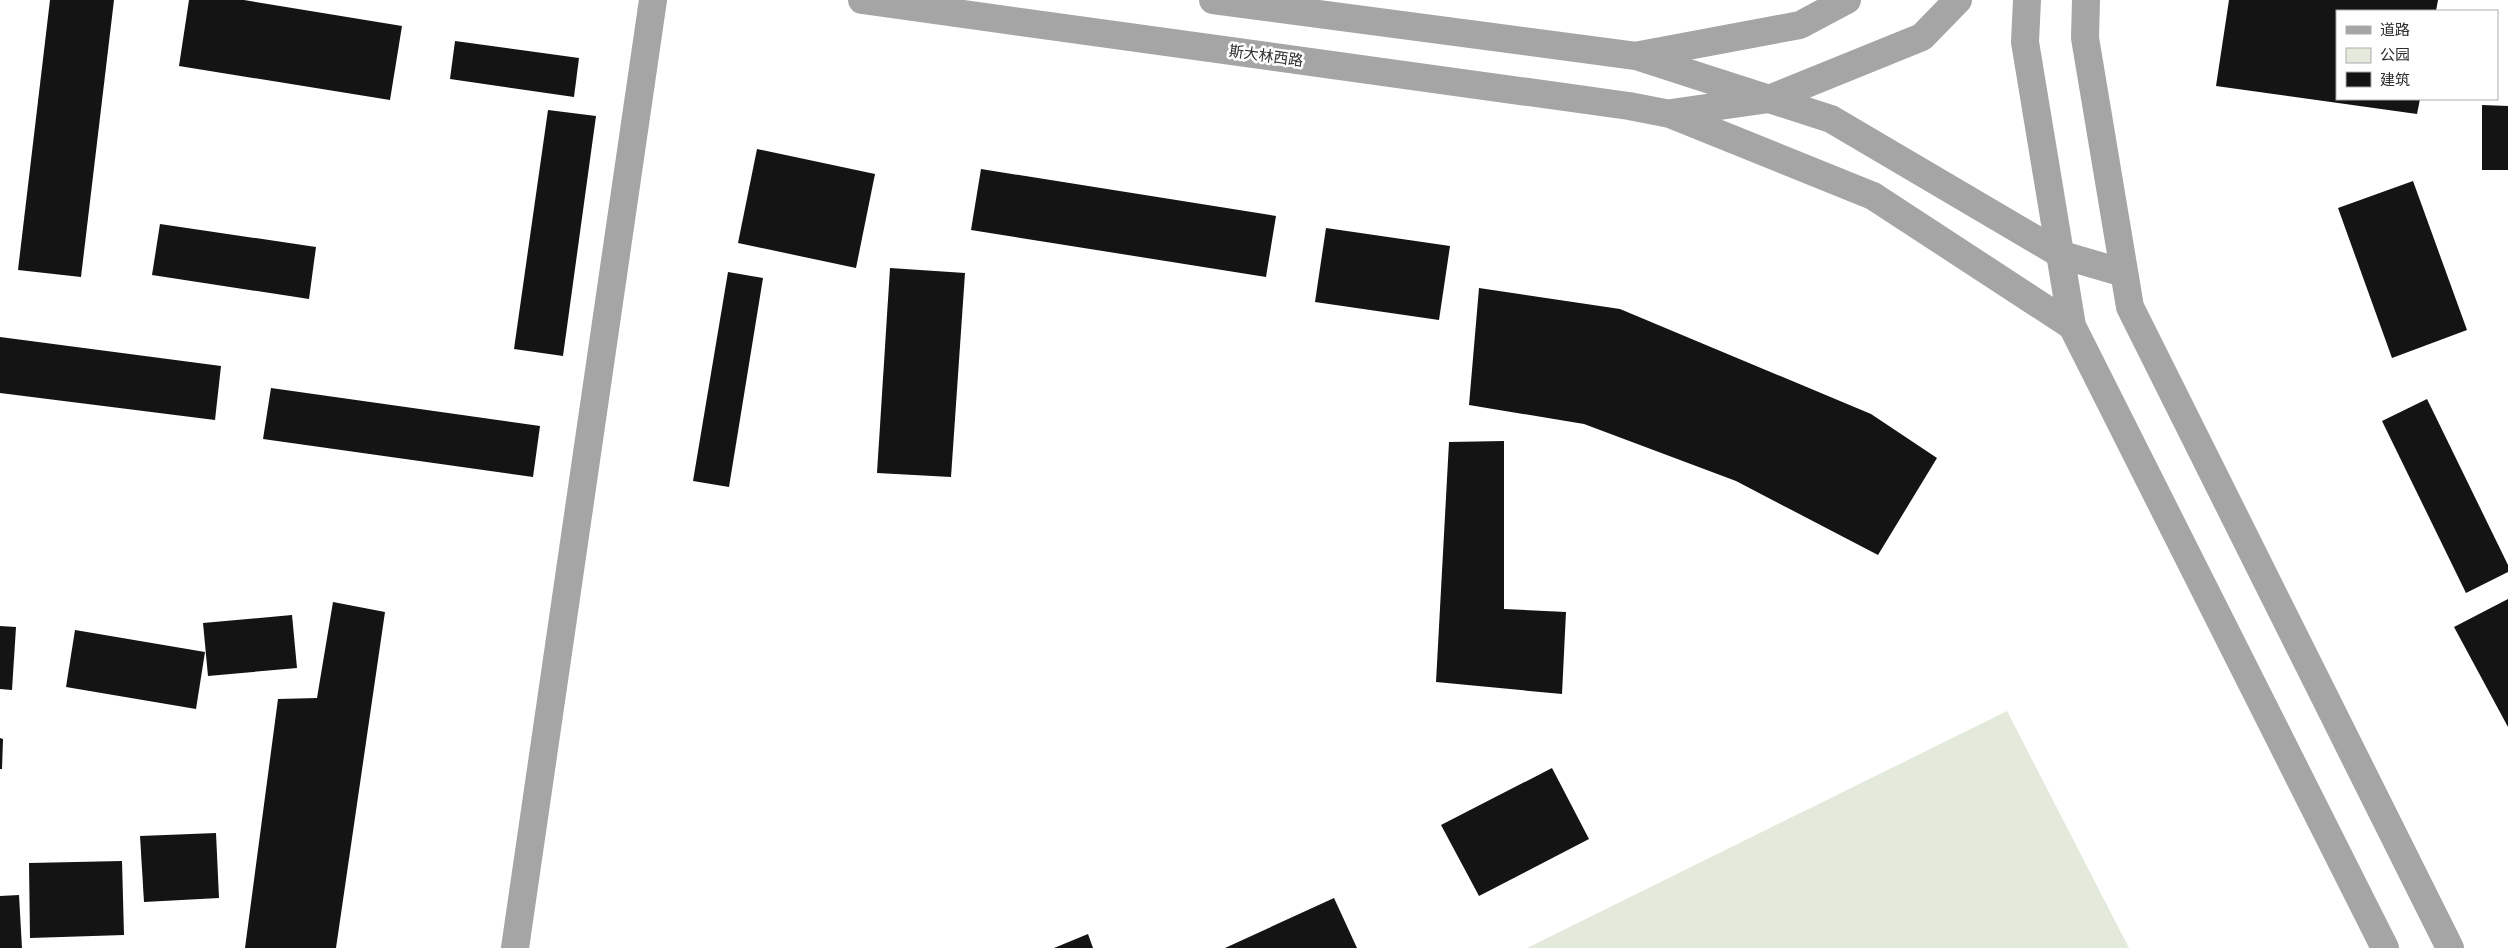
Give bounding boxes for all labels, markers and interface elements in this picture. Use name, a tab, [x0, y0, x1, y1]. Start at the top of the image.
legend	[2336, 10, 2498, 100]
text: 道路	[2380, 22, 2410, 38]
street label: 斯大林西路	[1228, 43, 1304, 69]
text: 公园	[2380, 47, 2410, 63]
text: 建筑	[2380, 72, 2410, 88]

